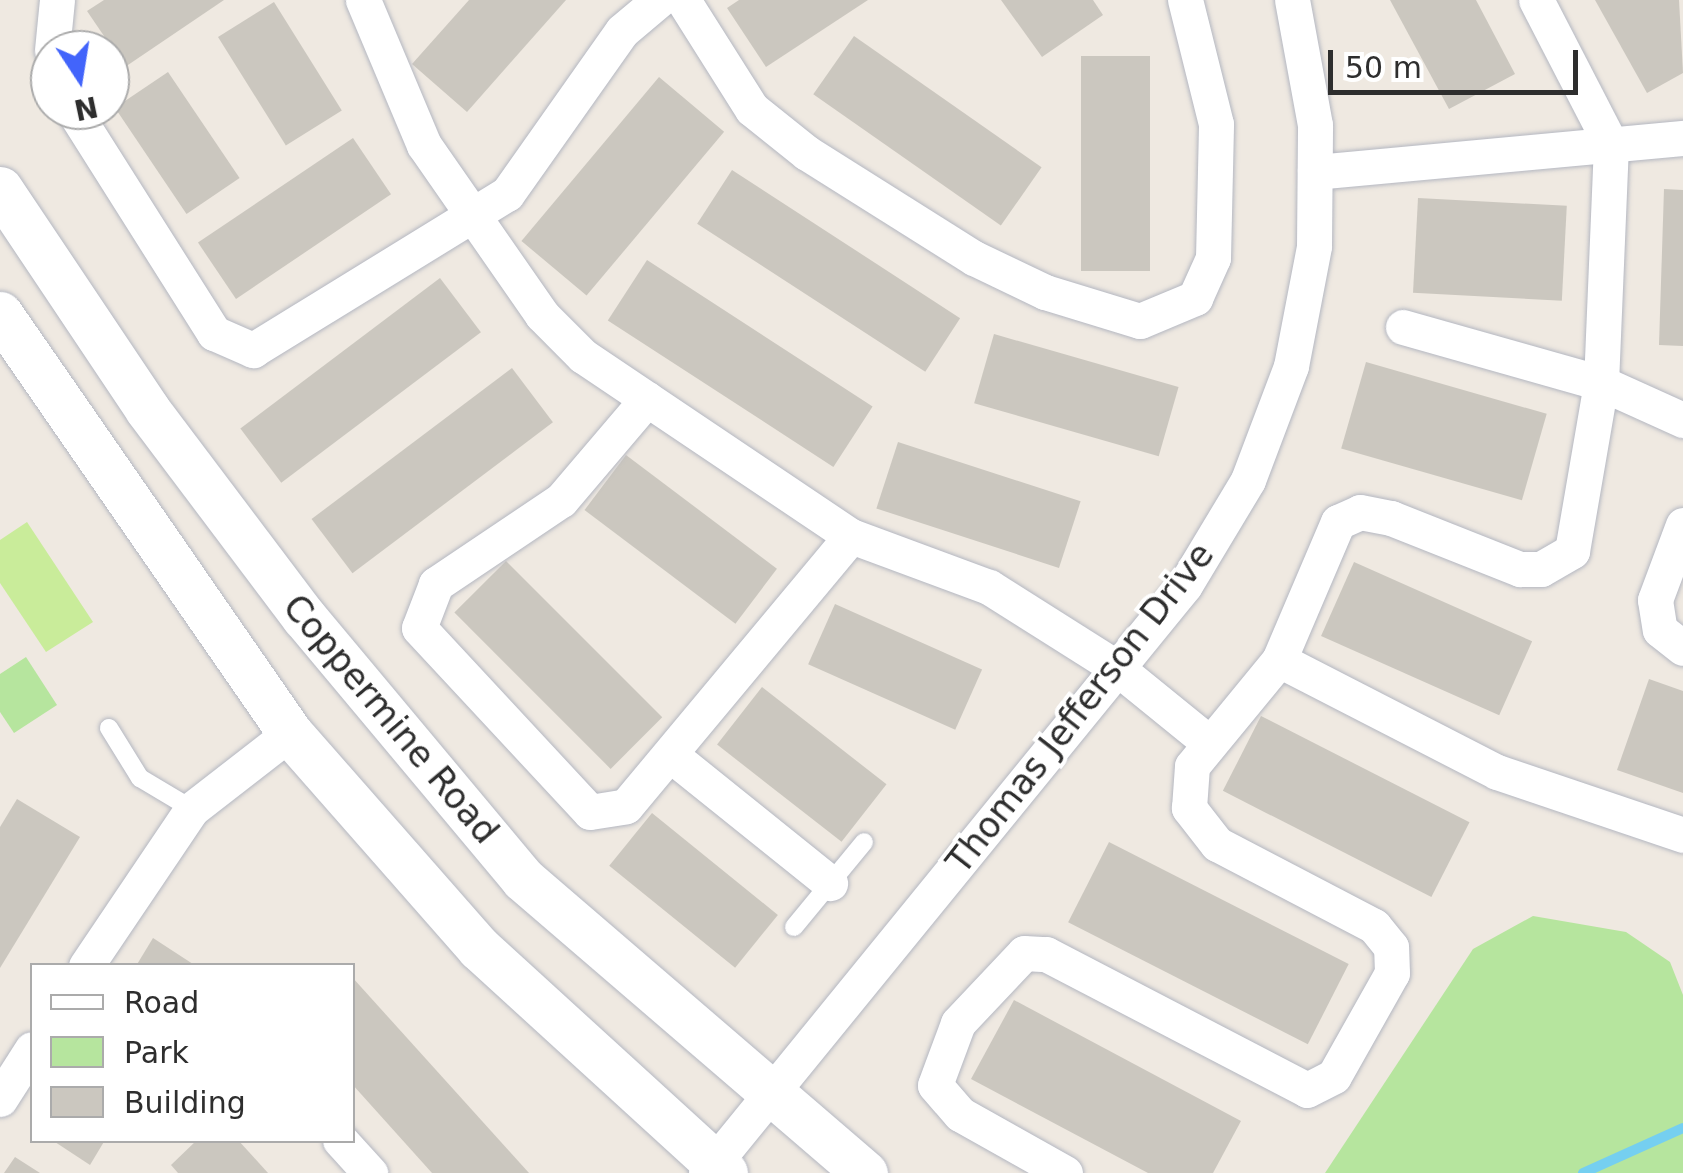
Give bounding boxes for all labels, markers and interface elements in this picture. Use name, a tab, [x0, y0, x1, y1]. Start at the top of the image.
north arrow	[30, 30, 130, 130]
scale bar	[1333, 30, 1583, 92]
text: 50 m	[1345, 50, 1422, 85]
text: N	[71, 89, 101, 126]
street label: Thomas Jefferson Drive	[938, 534, 1222, 882]
street label: Coppermine Road	[275, 586, 507, 852]
legend	[30, 963, 355, 1143]
text: Road	[124, 985, 199, 1020]
text: Park	[124, 1035, 189, 1070]
text: Building	[124, 1085, 246, 1120]

